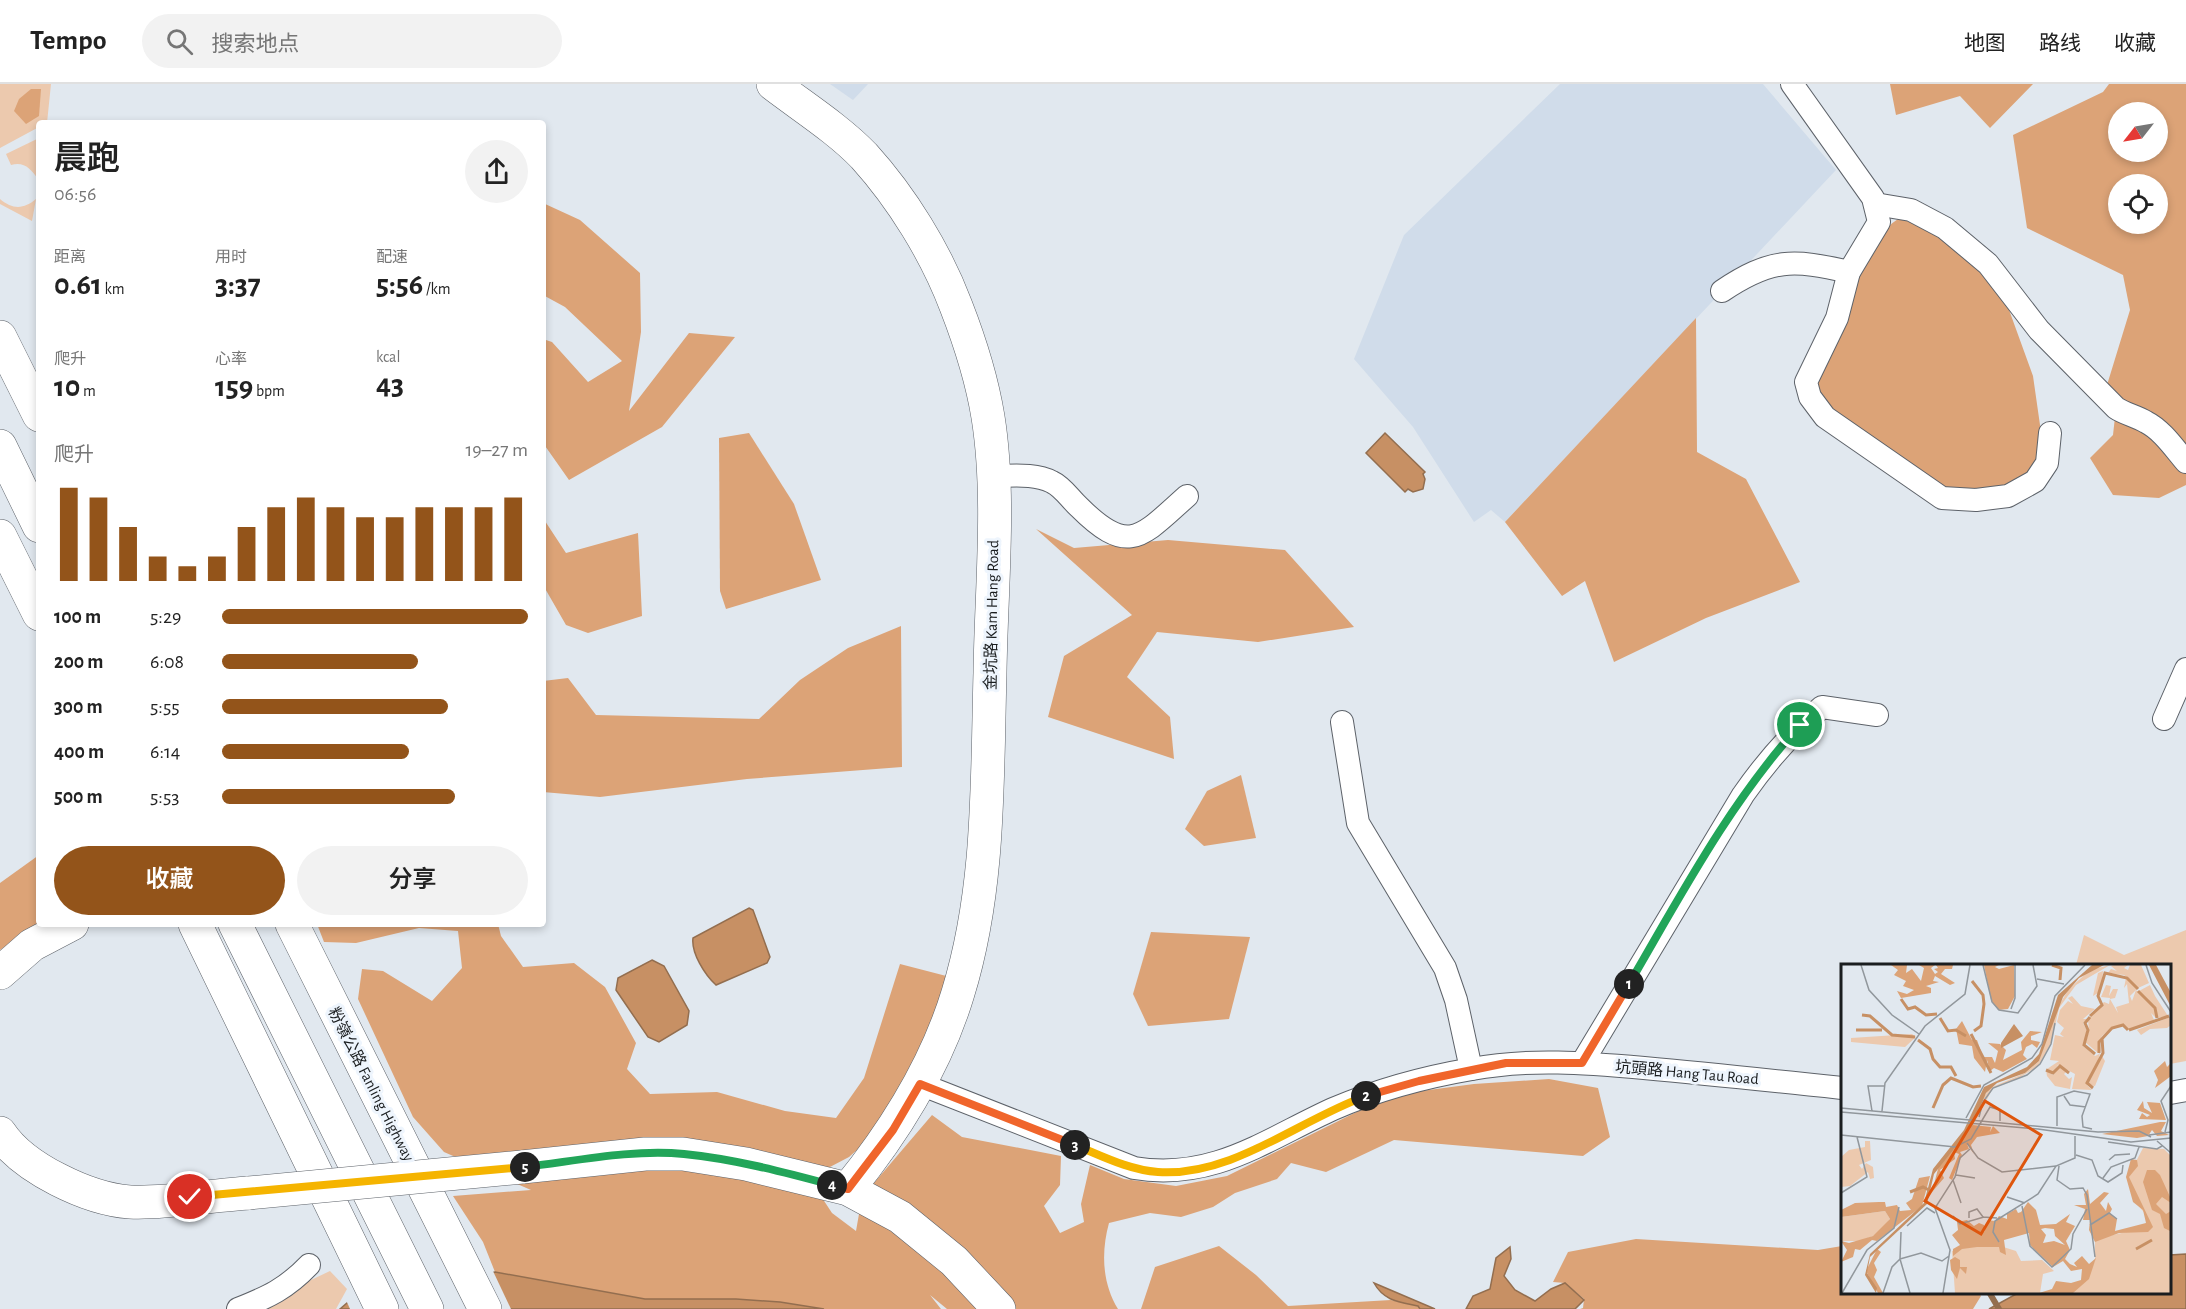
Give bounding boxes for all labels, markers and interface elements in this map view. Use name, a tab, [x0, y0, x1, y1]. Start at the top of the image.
search box	[142, 14, 562, 68]
icon: search	[163, 25, 196, 58]
text: Tempo	[30, 27, 106, 55]
text: 搜索地点	[211, 33, 299, 55]
text: 地图	[1964, 33, 2006, 54]
text: 路线	[2039, 33, 2081, 54]
text: 收藏	[2114, 33, 2156, 54]
north arrow	[2108, 102, 2168, 162]
map controls	[2108, 102, 2168, 234]
button: share	[465, 140, 528, 203]
text: 晨跑	[54, 143, 120, 176]
button: locate	[2108, 174, 2168, 234]
text: 06:56	[54, 184, 96, 204]
text: 距离	[54, 249, 86, 265]
text: 用时	[215, 249, 247, 265]
text: 配速	[376, 249, 408, 265]
text: 0.61	[54, 270, 102, 300]
text: 3:37	[215, 270, 261, 300]
text: 5:56	[376, 270, 423, 300]
text: km	[102, 281, 125, 297]
text: /km	[423, 281, 451, 297]
text: kcal	[376, 349, 400, 365]
text: 爬升	[54, 351, 86, 367]
text: 心率	[215, 351, 247, 367]
text: 43	[376, 370, 404, 400]
text: 10	[54, 372, 80, 402]
text: 159	[215, 372, 253, 402]
text: m	[80, 383, 96, 399]
text: bpm	[253, 383, 285, 399]
text: 19–27 m	[465, 440, 528, 460]
text: 爬升	[54, 445, 94, 465]
street label: 金坑路 Kam Hang Road	[982, 540, 1001, 690]
text: 100 m	[54, 607, 101, 627]
text: 5:29	[150, 607, 181, 627]
text: 200 m	[54, 652, 103, 672]
text: 6:08	[150, 652, 184, 672]
text: 300 m	[54, 697, 103, 717]
text: 5:55	[150, 697, 180, 717]
pin	[1774, 699, 1825, 750]
icon: arrive	[1783, 708, 1816, 741]
text: 400 m	[54, 742, 104, 762]
text: 6:14	[150, 742, 180, 762]
text: 500 m	[54, 787, 103, 807]
text: 5:53	[150, 787, 180, 807]
button: 收藏	[54, 846, 285, 915]
button: 分享	[297, 846, 528, 915]
inset map	[1841, 964, 2171, 1294]
pin: 1	[1614, 969, 1644, 999]
text: 1	[1626, 976, 1632, 992]
street label: 粉嶺公路 Fanling Highway	[324, 1005, 418, 1165]
street label: 坑頭路 Hang Tau Road	[1614, 1058, 1759, 1087]
pin: 2	[1351, 1081, 1381, 1111]
text: 2	[1362, 1088, 1370, 1104]
pin: 3	[1060, 1130, 1090, 1160]
text: 3	[1072, 1137, 1078, 1153]
pin: 5	[510, 1152, 540, 1182]
text: 5	[522, 1159, 528, 1175]
pin: 4	[817, 1170, 847, 1200]
pin	[164, 1171, 215, 1222]
text: 4	[828, 1177, 836, 1193]
icon: check	[173, 1180, 206, 1213]

